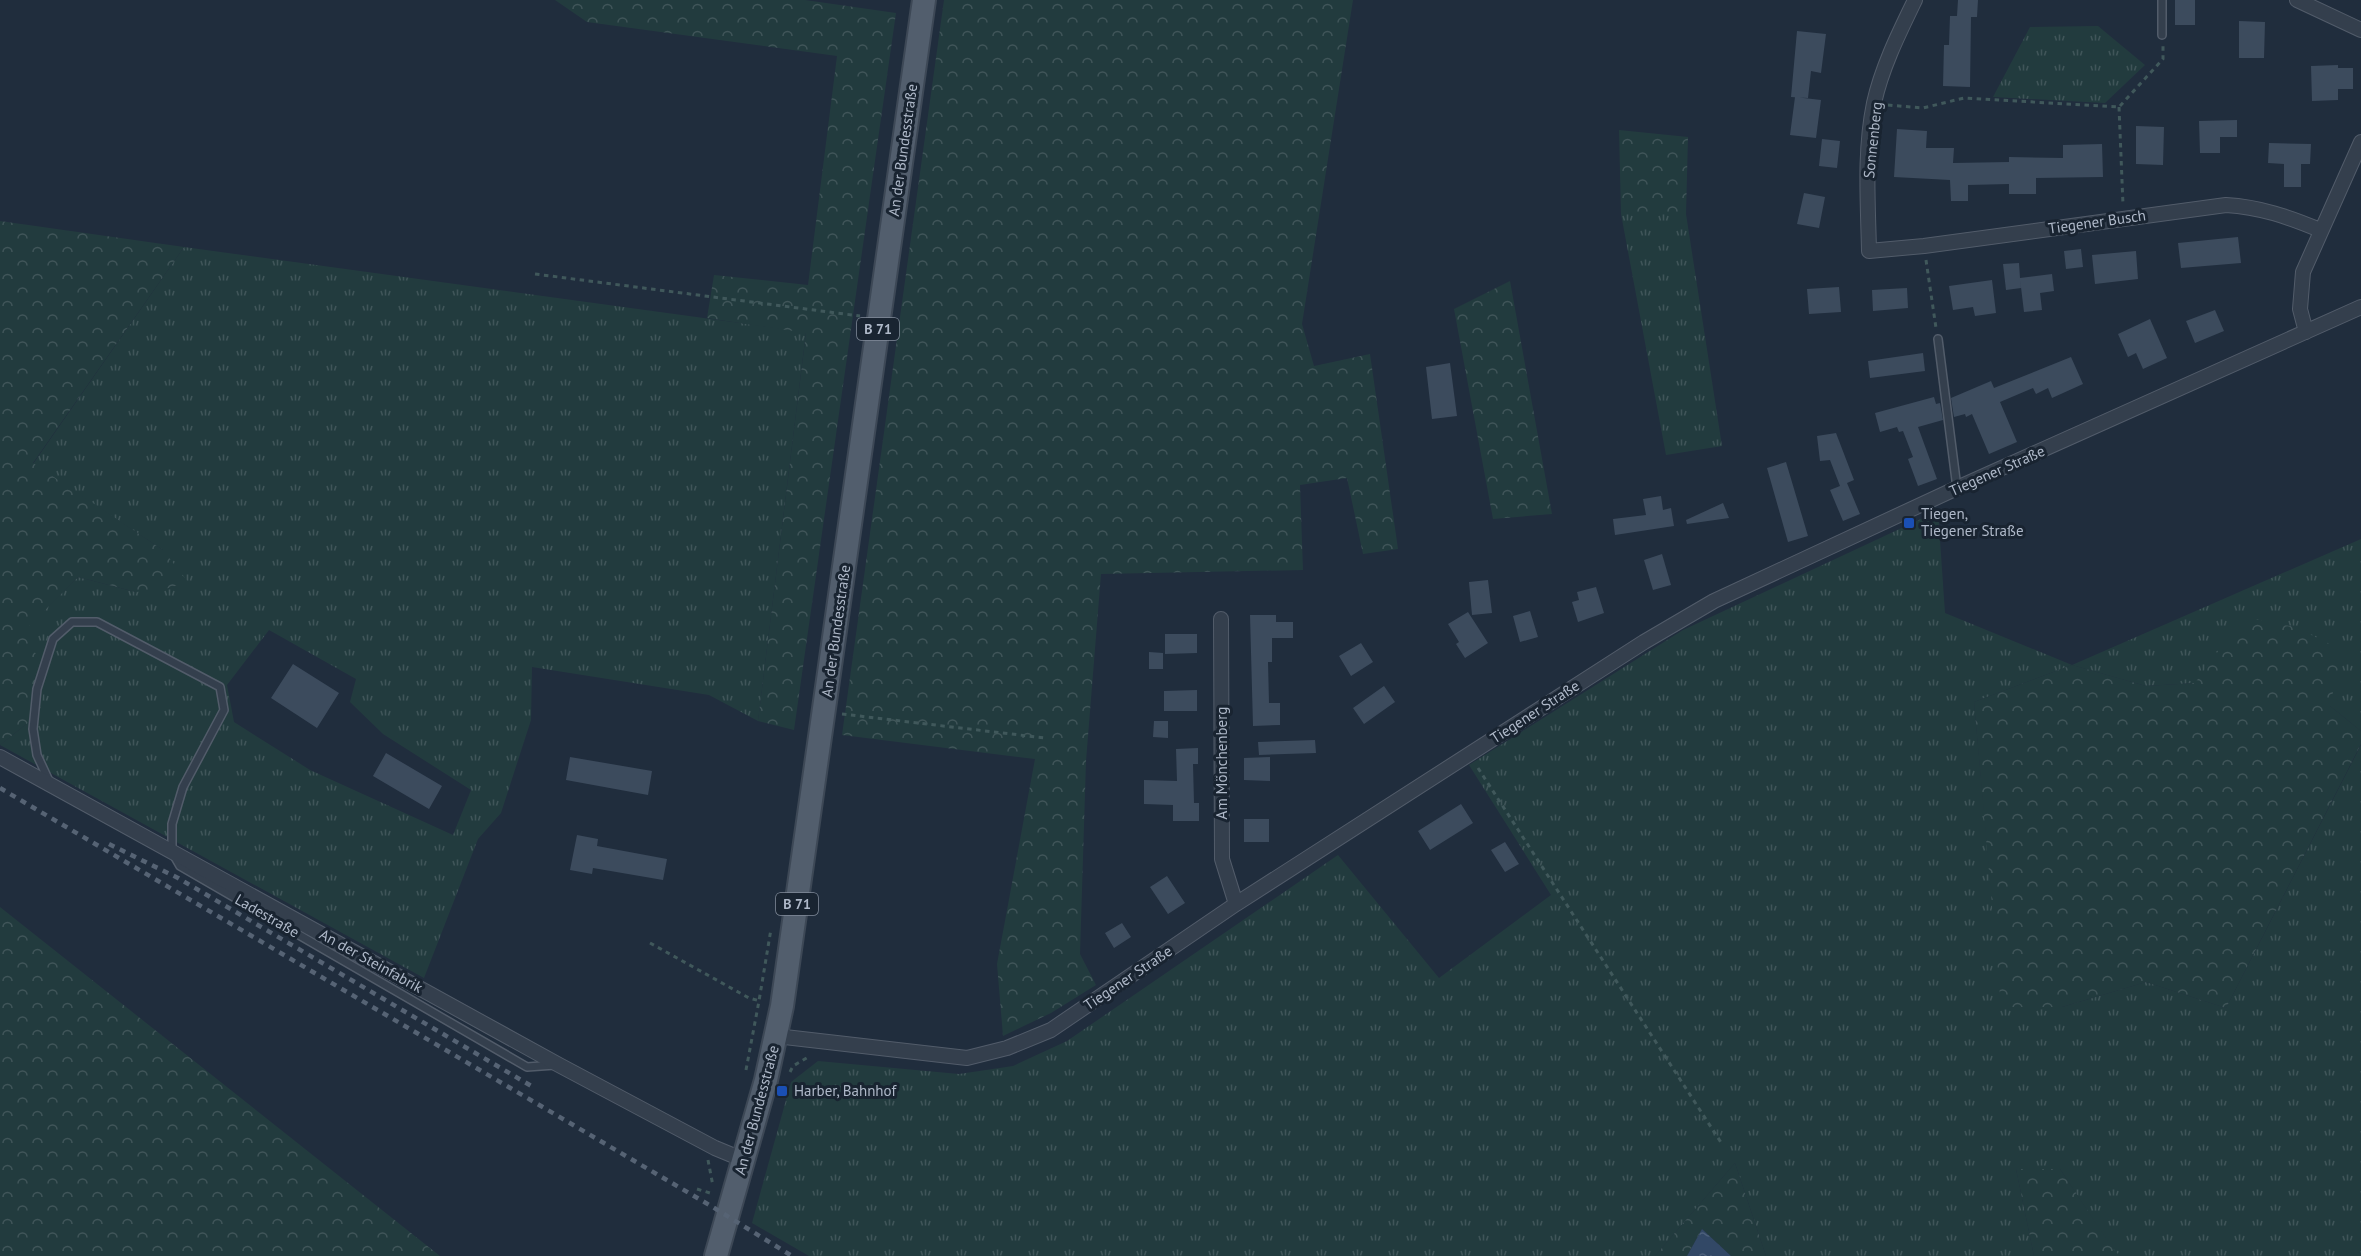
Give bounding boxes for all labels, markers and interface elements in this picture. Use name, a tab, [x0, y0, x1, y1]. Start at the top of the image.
street label: An der Bundesstraße	[884, 83, 921, 217]
street label: Sonnenberg	[1859, 101, 1886, 179]
street label: Tiegener Busch	[2047, 205, 2147, 238]
road number: B 71	[857, 318, 899, 340]
street label: Tiegener Straße	[1946, 441, 2047, 500]
place label: Tiegen, Tiegener Straße	[1921, 504, 2024, 540]
marker: Tiegen, Tiegener Straße	[1902, 516, 1916, 530]
street label: An der Bundesstraße	[817, 564, 854, 698]
street label: Tiegener Straße	[1487, 676, 1583, 747]
street label: Am Mönchenberg	[1212, 707, 1231, 819]
street label: Ladestraße	[232, 890, 303, 942]
road number: B 71	[776, 893, 818, 915]
street label: An der Steinfabrik	[316, 924, 427, 997]
street label: Tiegener Straße	[1080, 941, 1176, 1014]
street label: An der Bundesstraße	[730, 1043, 783, 1177]
place label: Harber, Bahnhof	[794, 1081, 897, 1100]
marker: Harber, Bahnhof	[775, 1084, 789, 1098]

